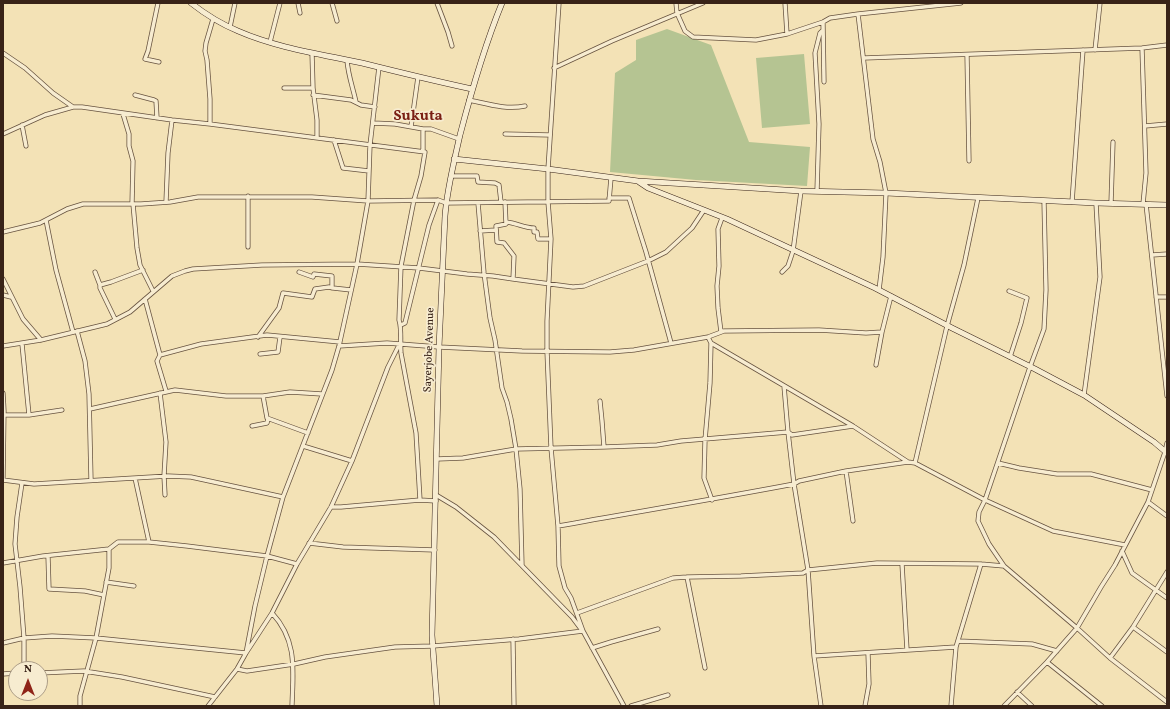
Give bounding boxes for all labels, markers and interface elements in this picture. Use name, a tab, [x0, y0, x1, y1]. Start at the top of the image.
district label: Sukuta	[393, 108, 443, 126]
street label: Sayerjobe Avenue	[422, 307, 438, 393]
north arrow	[8, 661, 48, 701]
text: N	[24, 662, 32, 677]

